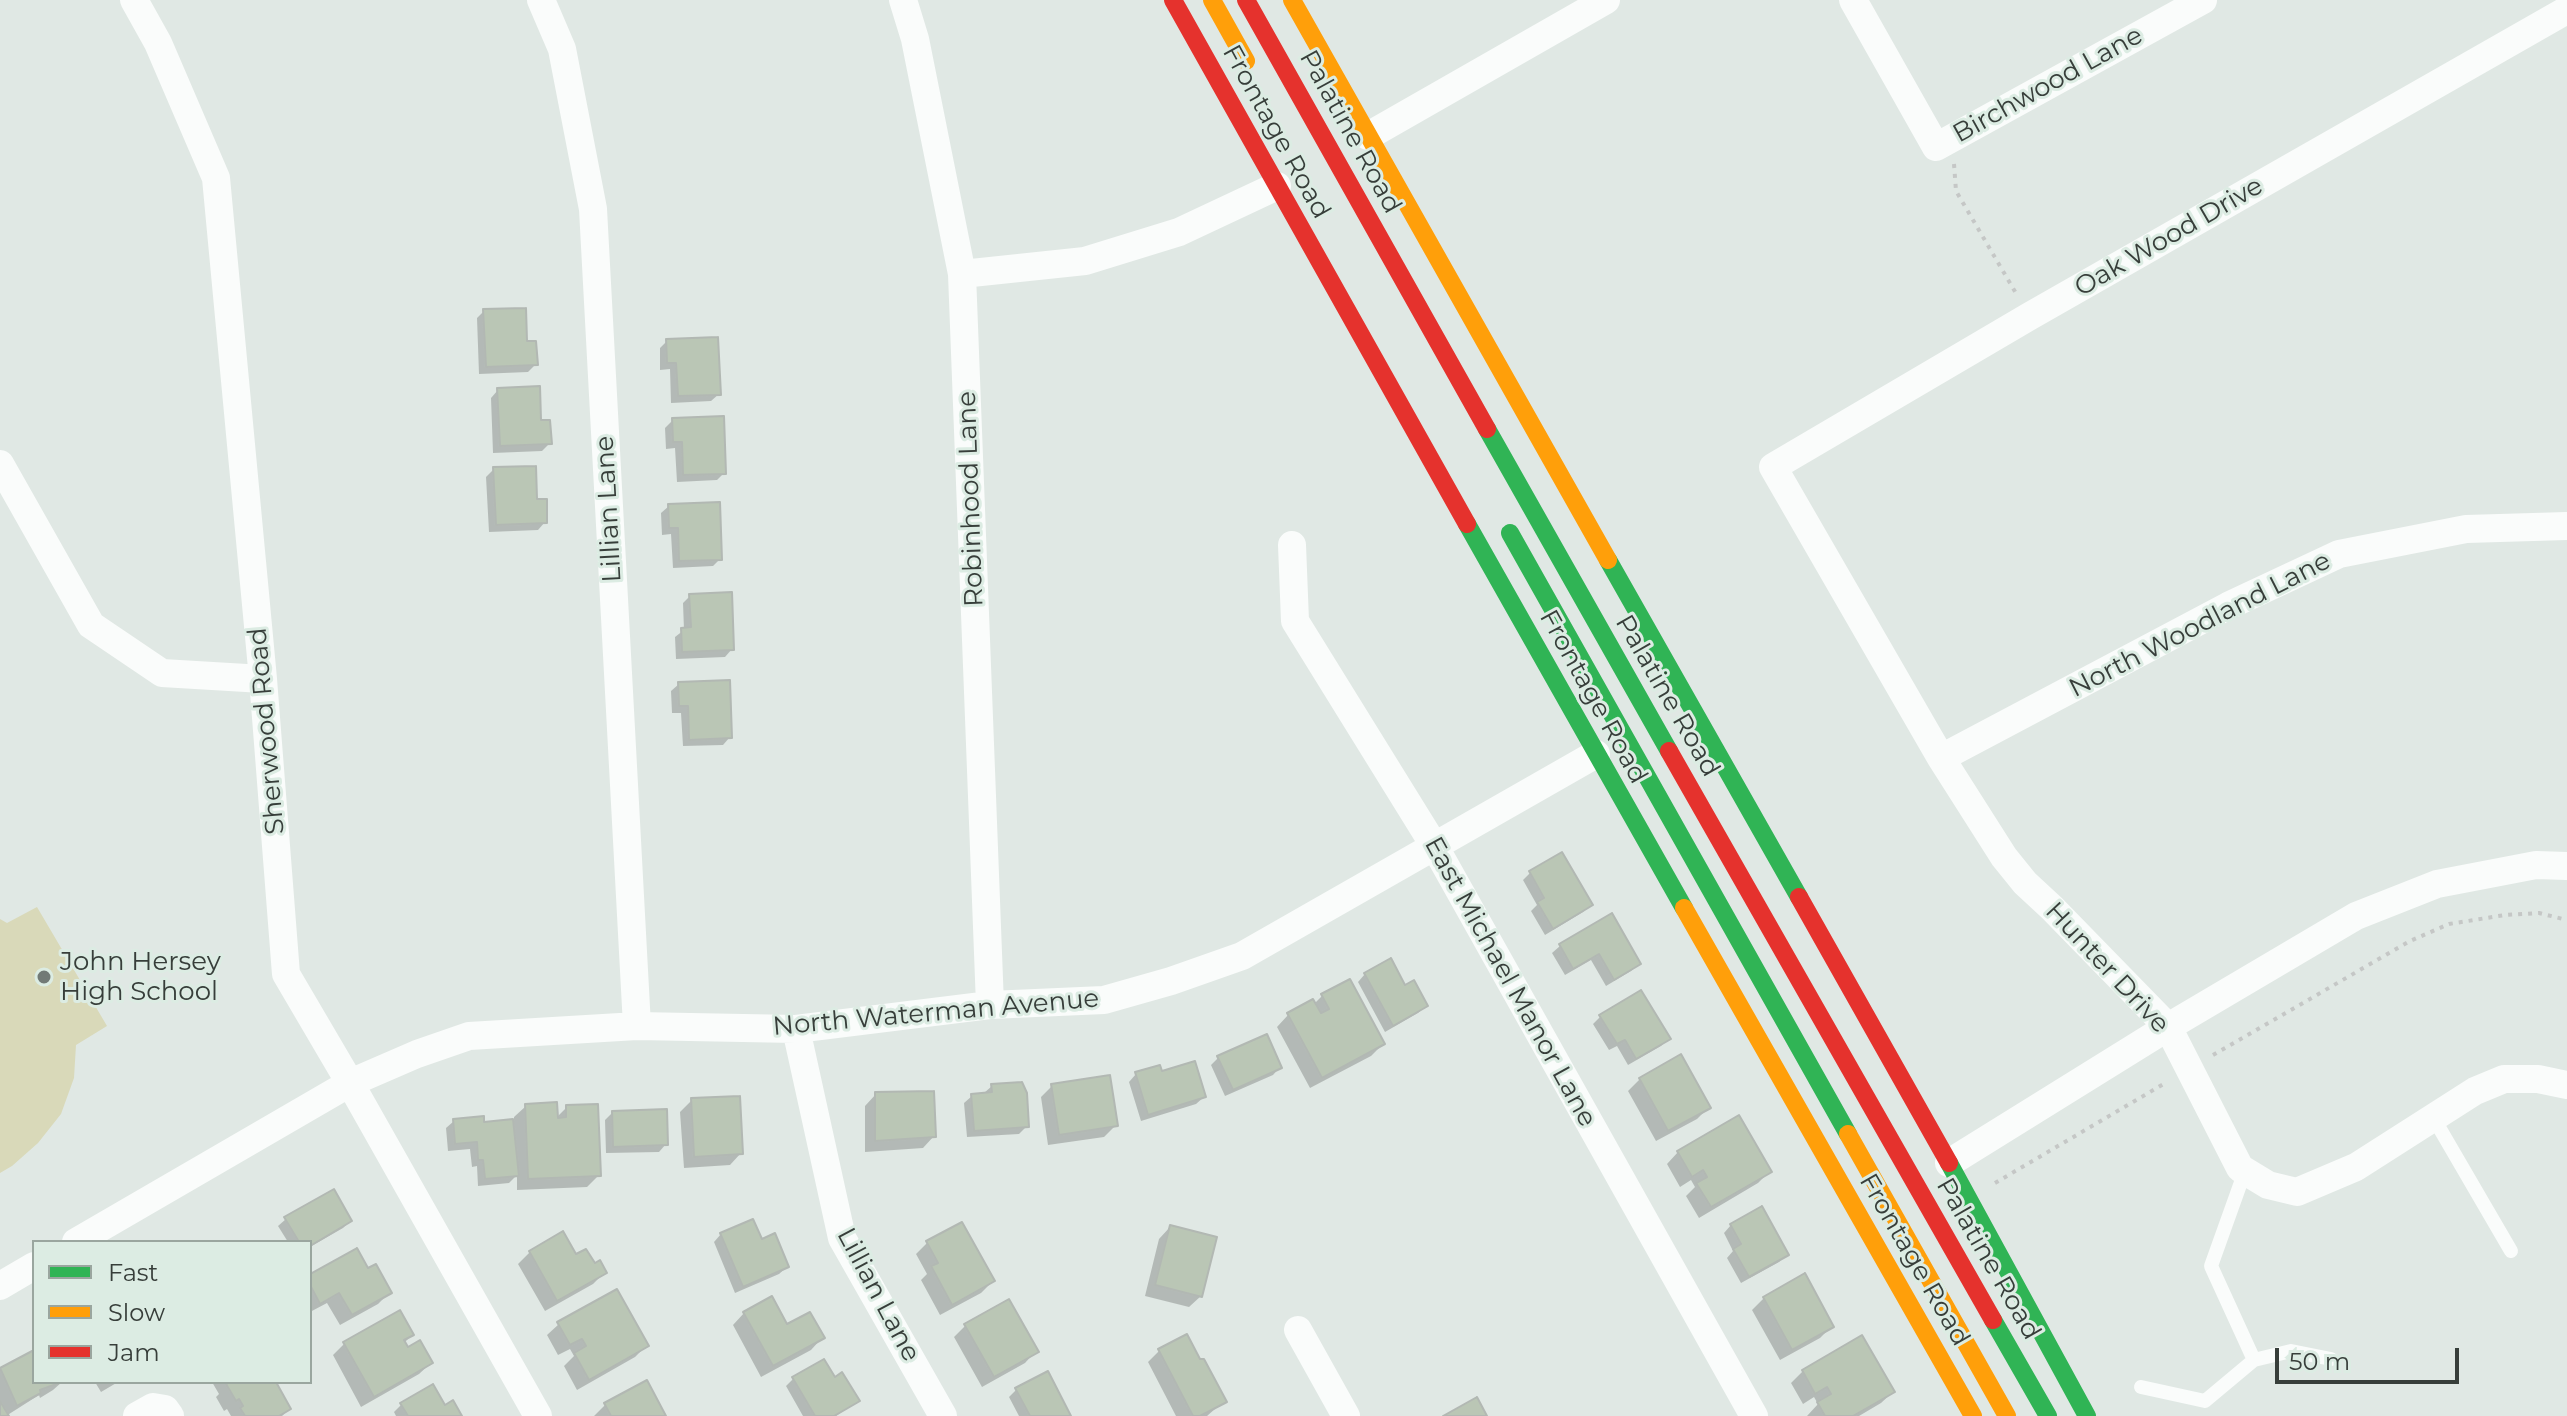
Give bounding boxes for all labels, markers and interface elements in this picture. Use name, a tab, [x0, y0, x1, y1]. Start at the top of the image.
street label: Birchwood Lane	[1948, 20, 2148, 150]
street label: Frontage Road	[1215, 40, 1337, 224]
street label: Palatine Road	[1292, 45, 1408, 219]
street label: Oak Wood Drive	[2069, 170, 2269, 304]
street label: Robinhood Lane	[952, 391, 990, 607]
street label: Lillian Lane	[590, 435, 628, 583]
street label: North Woodland Lane	[2064, 545, 2336, 705]
street label: Frontage Road	[1532, 605, 1654, 789]
street label: Palatine Road	[1608, 610, 1726, 782]
street label: Sherwood Road	[242, 626, 292, 836]
street label: East Michael Manor Lane	[1417, 832, 1603, 1132]
street label: Hunter Drive	[2039, 896, 2175, 1040]
place label: John Hersey High School	[60, 946, 221, 1008]
marker: John Hersey High School	[35, 968, 53, 986]
street label: North Waterman Avenue	[772, 983, 1100, 1043]
street label: Frontage Road	[1852, 1168, 1976, 1352]
street label: Palatine Road	[1929, 1173, 2047, 1345]
street label: Lillian Lane	[830, 1223, 926, 1367]
legend	[32, 1240, 312, 1384]
text: Fast	[108, 1258, 158, 1287]
text: Slow	[108, 1298, 165, 1327]
scale bar	[2279, 1332, 2463, 1382]
text: Jam	[108, 1338, 160, 1367]
text: 50 m	[2289, 1347, 2350, 1376]

